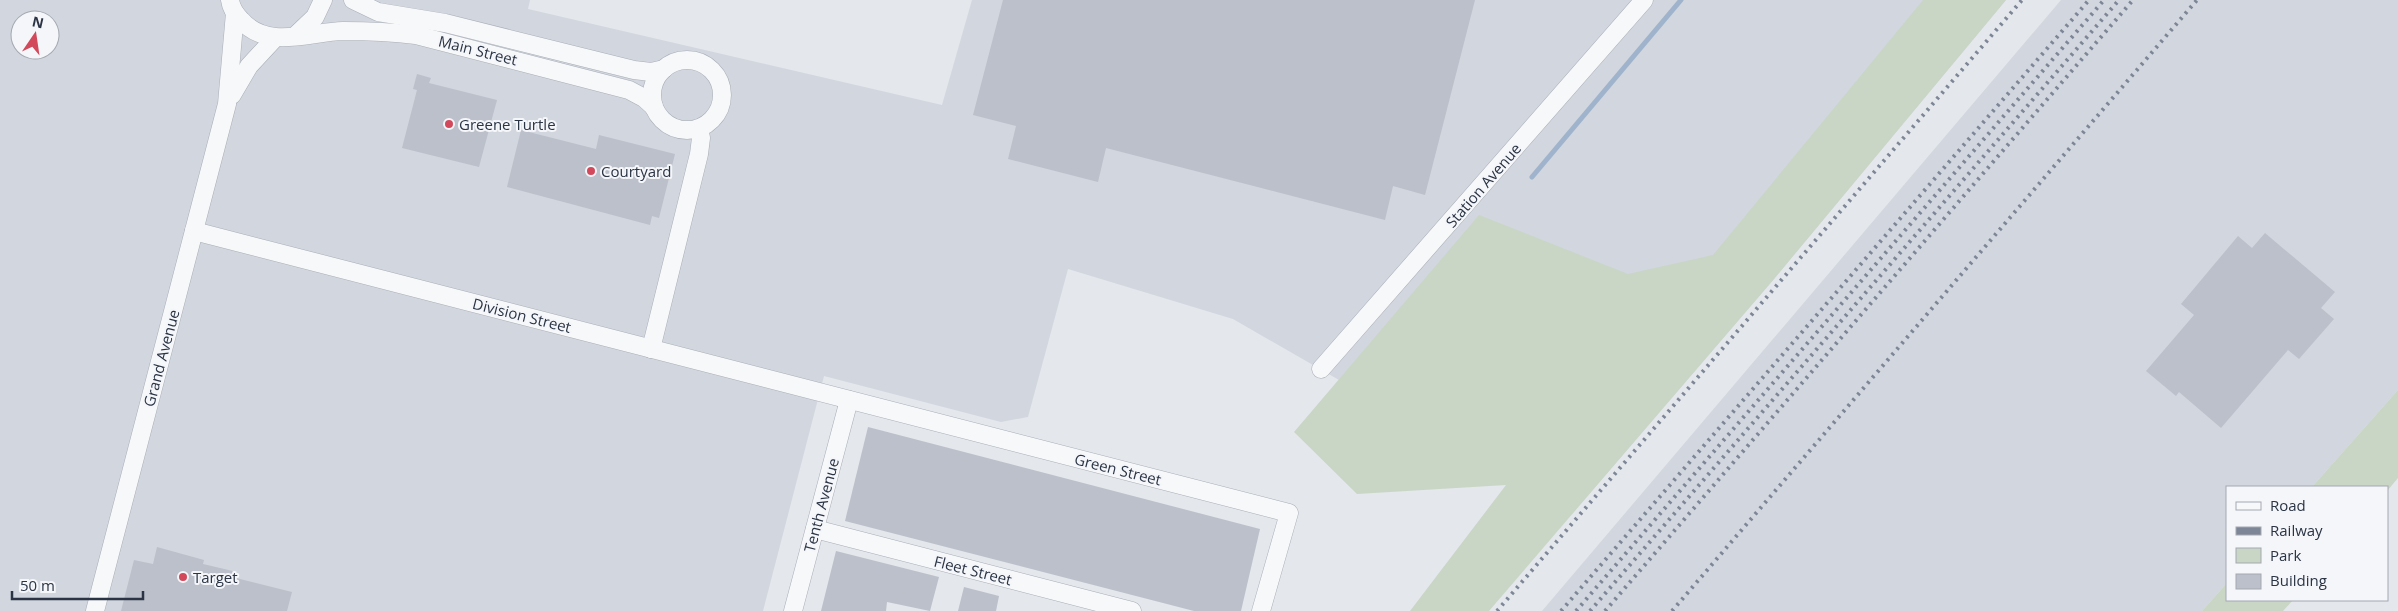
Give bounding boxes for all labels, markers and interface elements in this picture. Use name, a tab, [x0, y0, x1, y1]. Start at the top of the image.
north arrow	[10, 10, 60, 60]
text: N	[30, 11, 46, 32]
street label: Main Street	[436, 31, 520, 69]
place label: Greene Turtle	[459, 114, 556, 134]
marker: Greene Turtle	[443, 118, 455, 130]
street label: Station Avenue	[1441, 139, 1525, 231]
place label: Courtyard	[601, 161, 671, 181]
marker: Courtyard	[585, 165, 597, 177]
street label: Division Street	[471, 293, 573, 337]
street label: Grand Avenue	[138, 307, 184, 409]
street label: Green Street	[1072, 449, 1164, 489]
street label: Tenth Avenue	[799, 456, 843, 554]
legend	[2226, 486, 2388, 601]
text: Road	[2270, 495, 2306, 515]
text: Railway	[2270, 520, 2323, 540]
text: Park	[2270, 545, 2301, 565]
street label: Fleet Street	[932, 551, 1014, 589]
place label: Target	[193, 567, 238, 587]
scale bar	[12, 568, 144, 600]
text: Building	[2270, 570, 2327, 590]
marker: Target	[177, 571, 189, 583]
text: 50 m	[20, 575, 55, 595]

